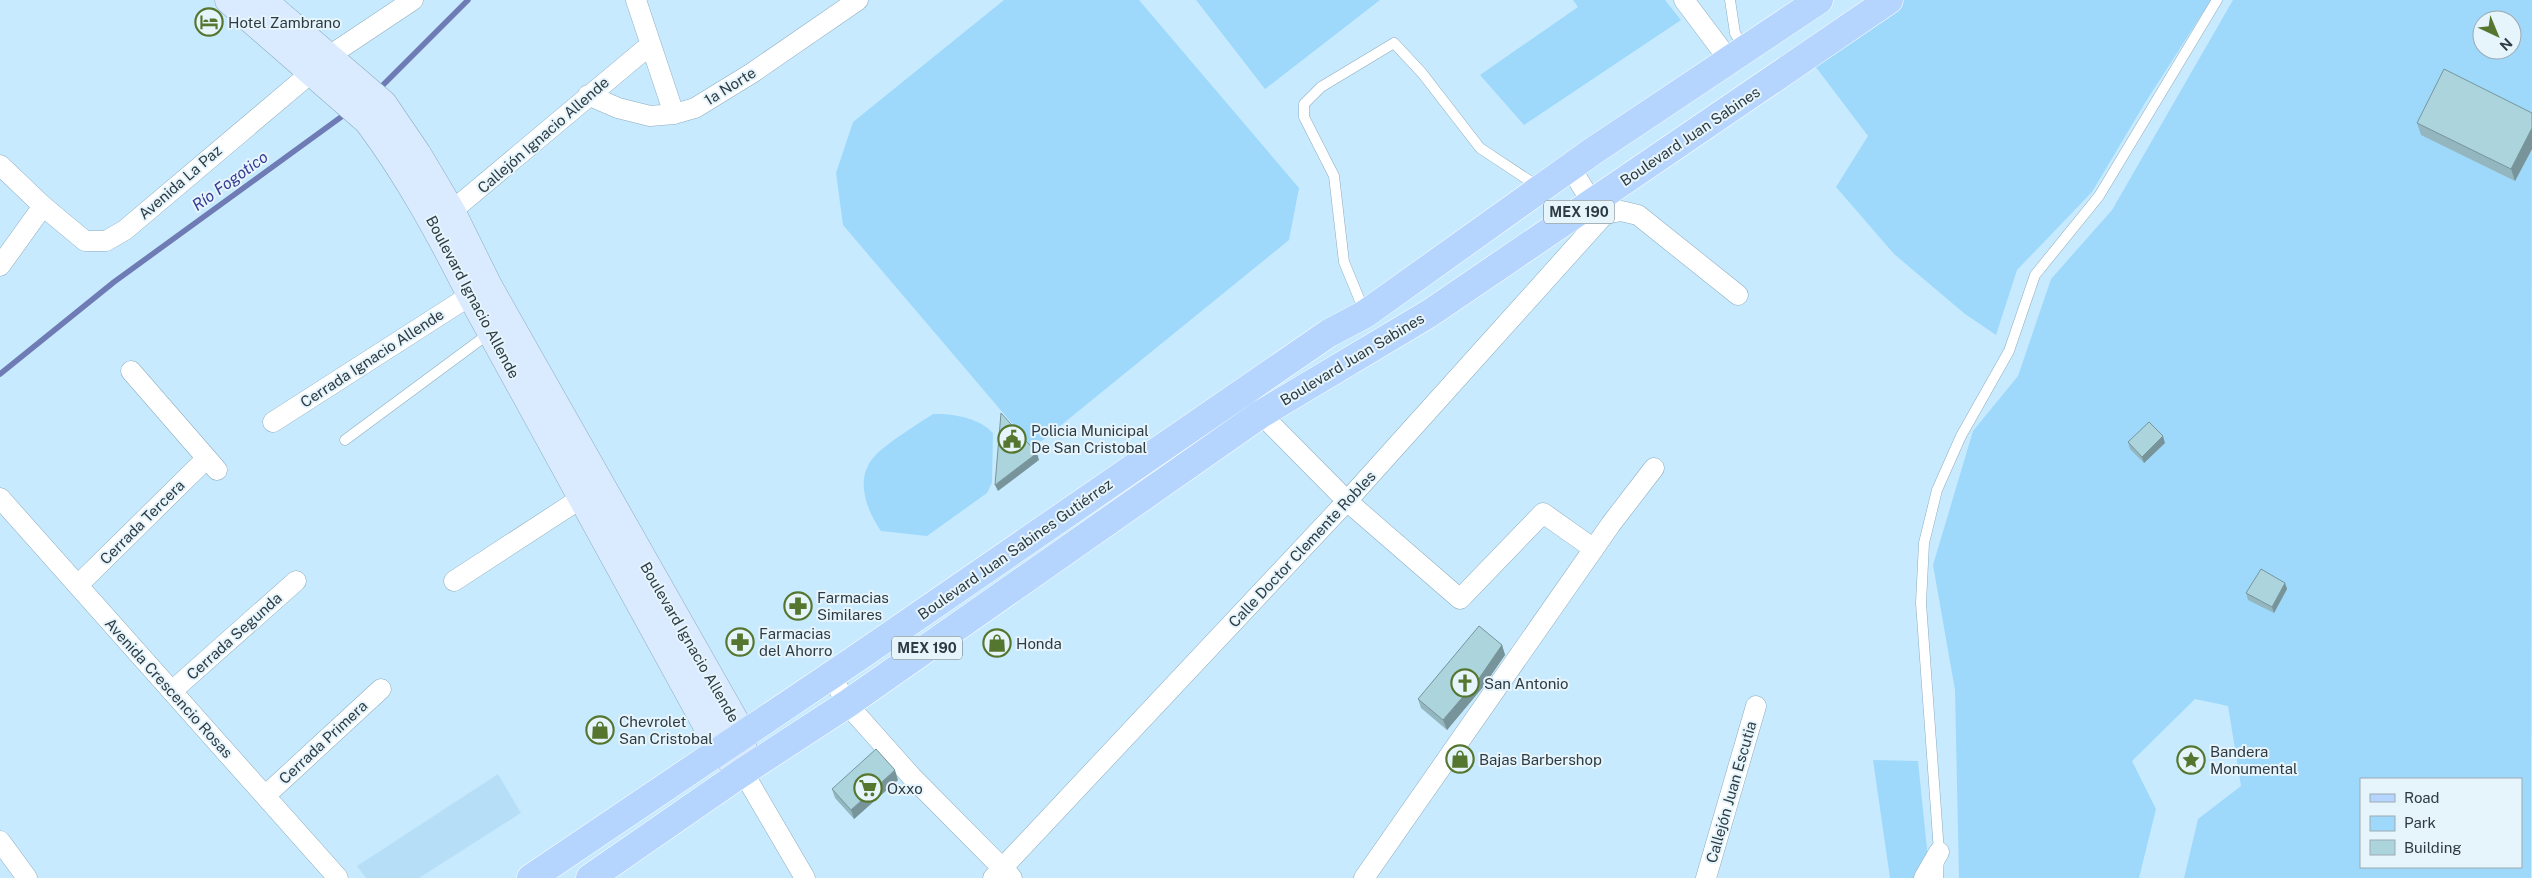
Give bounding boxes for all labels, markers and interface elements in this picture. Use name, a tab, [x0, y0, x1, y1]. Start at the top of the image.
hotel icon: Hotel Zambrano	[194, 7, 224, 37]
north arrow	[2472, 10, 2522, 60]
place label: Hotel Zambrano	[228, 14, 341, 31]
text: N	[2497, 35, 2516, 54]
street label: 1a Norte	[701, 64, 759, 108]
street label: Callejón Ignacio Allende	[474, 73, 612, 197]
street label: Boulevard Juan Sabines	[1617, 83, 1763, 189]
street label: Avenida La Paz	[135, 141, 225, 223]
water label: Río Fogotico	[188, 147, 272, 215]
road number: MEX 190	[1544, 200, 1614, 223]
street label: Boulevard Ignacio Allende	[423, 213, 523, 381]
street label: Cerrada Ignacio Allende	[297, 305, 447, 411]
street label: Boulevard Juan Sabines	[1277, 309, 1427, 409]
place label: Policia Municipal De San Cristobal	[1031, 422, 1149, 456]
public building icon: Policia Municipal De San Cristobal	[997, 424, 1027, 454]
street label: Calle Doctor Clemente Robles	[1225, 467, 1379, 631]
street label: Boulevard Juan Sabines Gutiérrez	[915, 475, 1115, 623]
street label: Cerrada Tercera	[96, 476, 188, 568]
street label: Boulevard Ignacio Allende	[637, 559, 743, 725]
street label: Cerrada Segunda	[183, 589, 285, 683]
place label: Farmacias Similares	[817, 589, 889, 623]
pharmacy icon: Farmacias Similares	[783, 591, 813, 621]
street label: Avenida Crescencio Rosas	[102, 615, 236, 761]
place label: Farmacias del Ahorro	[759, 625, 833, 659]
pharmacy icon: Farmacias del Ahorro	[725, 627, 755, 657]
shop icon: Honda	[982, 628, 1012, 658]
place label: Honda	[1016, 635, 1062, 652]
road number: MEX 190	[892, 636, 962, 660]
church icon: San Antonio	[1450, 668, 1480, 698]
place label: San Antonio	[1484, 675, 1569, 692]
street label: Cerrada Primera	[276, 697, 370, 787]
place label: Chevrolet San Cristobal	[619, 713, 713, 747]
shop icon: Chevrolet San Cristobal	[585, 715, 615, 745]
street label: Callejón Juan Escutia	[1703, 719, 1759, 865]
place label: Bandera Monumental	[2210, 743, 2298, 777]
shop icon: Bajas Barbershop	[1445, 744, 1475, 774]
place icon: Bandera Monumental	[2176, 745, 2206, 775]
place label: Bajas Barbershop	[1479, 751, 1602, 768]
supermarket icon: Oxxo	[853, 773, 883, 803]
legend	[2360, 778, 2522, 868]
place label: Oxxo	[887, 780, 923, 797]
text: Road	[2404, 789, 2440, 806]
text: Park	[2404, 814, 2436, 831]
text: Building	[2404, 839, 2462, 856]

